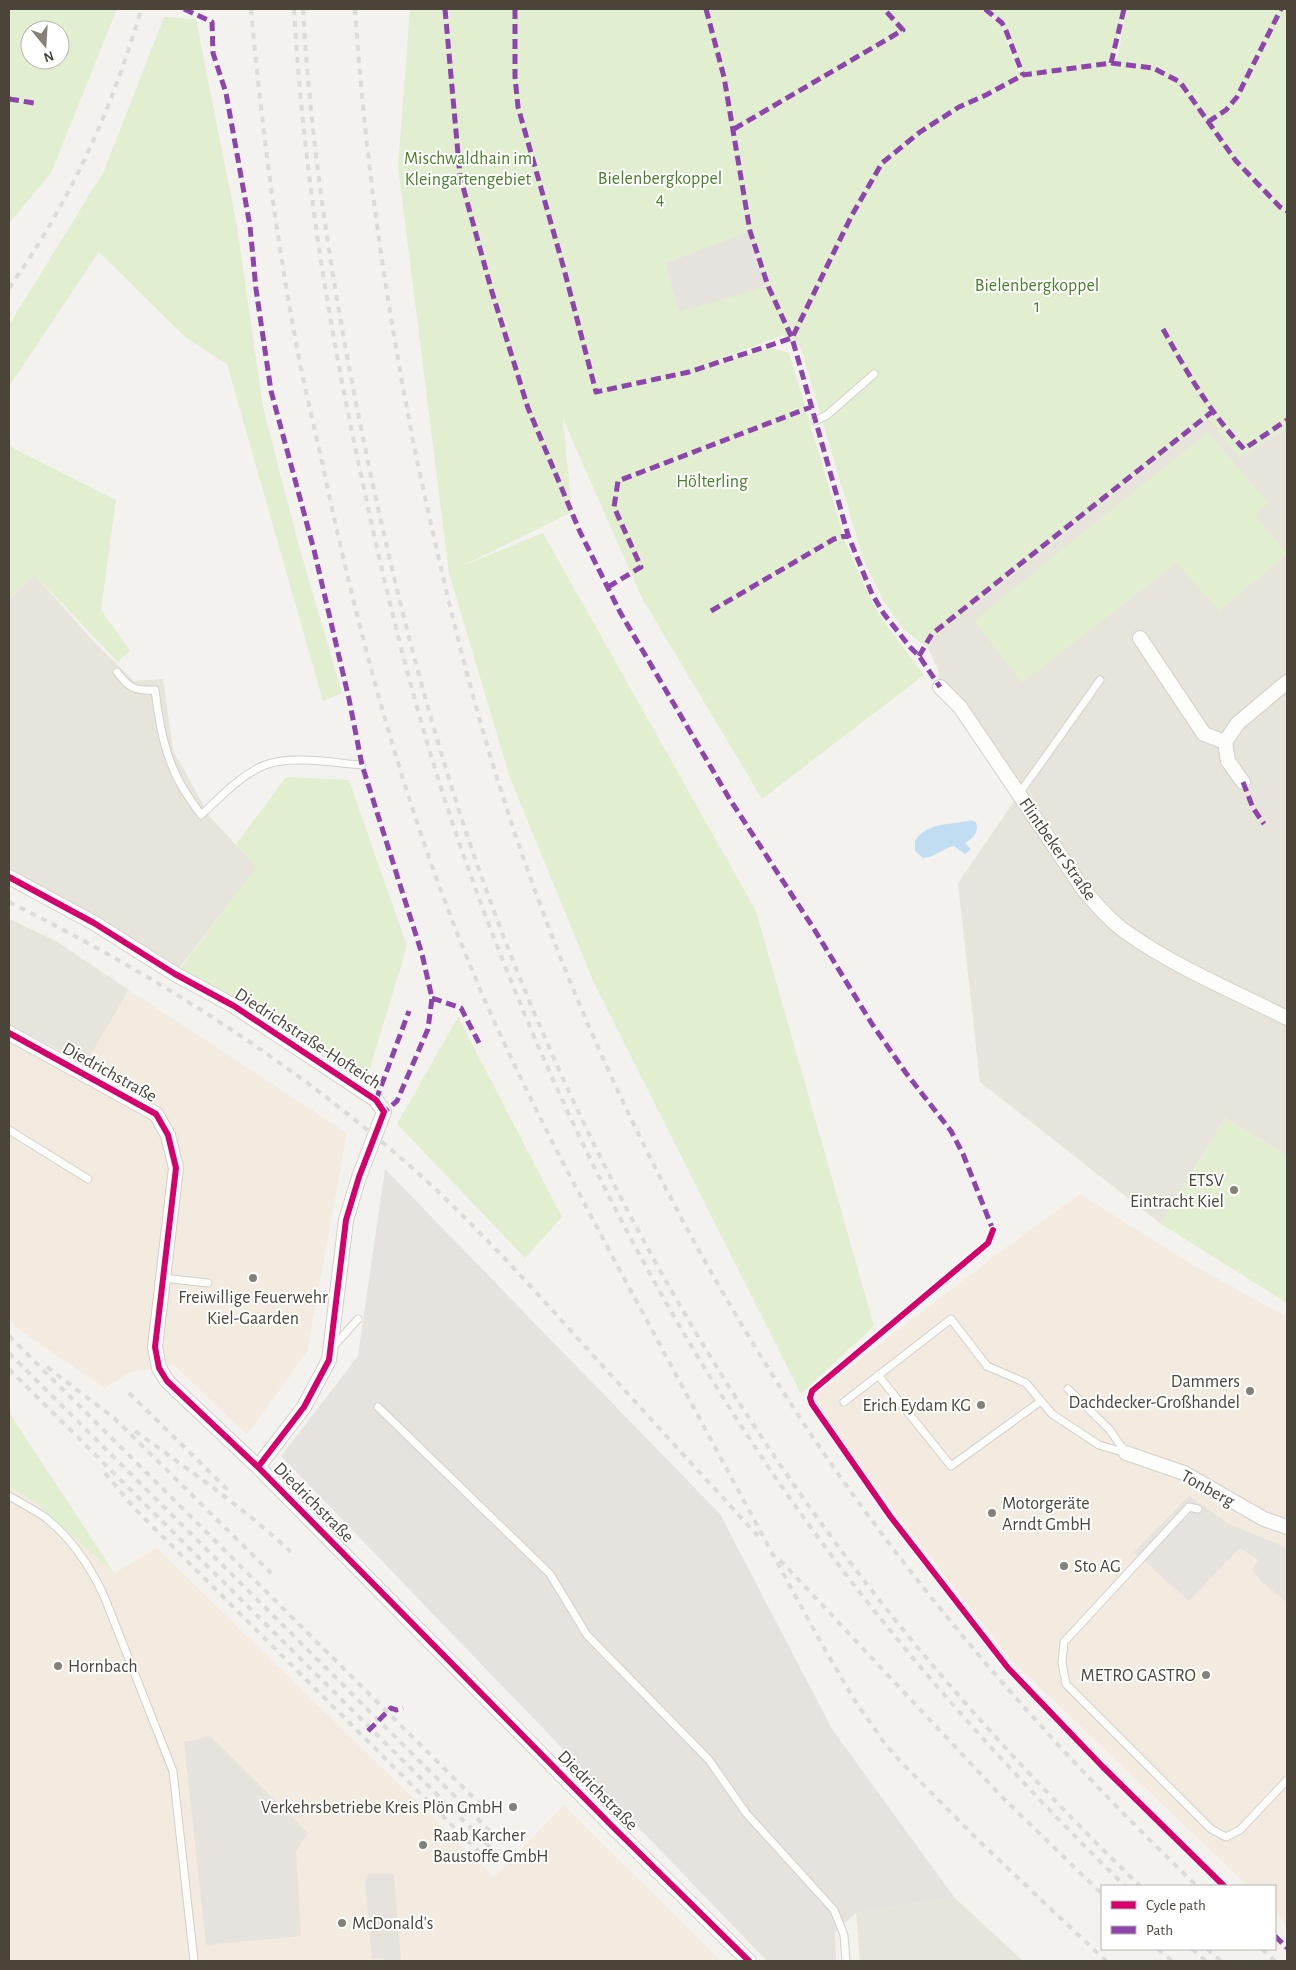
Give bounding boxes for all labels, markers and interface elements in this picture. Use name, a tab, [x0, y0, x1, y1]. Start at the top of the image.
north arrow	[20, 20, 70, 70]
text: N	[42, 48, 56, 65]
park label: Mischwaldhain im Kleingartengebiet	[404, 150, 532, 189]
park label: Bielenbergkoppel 4	[598, 170, 722, 209]
park label: Bielenbergkoppel 1	[975, 277, 1099, 316]
park label: Hölterling	[676, 473, 748, 491]
street label: Flintbeker Straße	[1015, 795, 1099, 904]
street label: Diedrichstraße-Hofteich	[231, 985, 384, 1093]
street label: Diedrichstraße	[59, 1040, 160, 1106]
place label: ETSV Eintracht Kiel	[1130, 1172, 1225, 1211]
marker: ETSV Eintracht Kiel	[1228, 1184, 1240, 1196]
marker: Freiwillige Feuerwehr Kiel-Gaarden	[247, 1272, 259, 1284]
place label: Freiwillige Feuerwehr Kiel-Gaarden	[178, 1289, 328, 1328]
place label: Dammers Dachdecker-Großhandel	[1069, 1373, 1240, 1412]
marker: Dammers Dachdecker-Großhandel	[1244, 1385, 1256, 1397]
place label: Erich Eydam KG	[862, 1397, 971, 1415]
marker: Erich Eydam KG	[975, 1399, 987, 1411]
street label: Diedrichstraße	[270, 1459, 357, 1546]
street label: Tonberg	[1178, 1467, 1237, 1511]
place label: Motorgeräte Arndt GmbH	[1002, 1495, 1091, 1534]
marker: Motorgeräte Arndt GmbH	[986, 1507, 998, 1519]
place label: Sto AG	[1074, 1558, 1121, 1576]
marker: Sto AG	[1058, 1560, 1070, 1572]
place label: Hornbach	[68, 1658, 138, 1676]
marker: Hornbach	[52, 1660, 64, 1672]
place label: METRO GASTRO	[1081, 1667, 1196, 1685]
marker: METRO GASTRO	[1200, 1669, 1212, 1681]
street label: Diedrichstraße	[554, 1747, 641, 1834]
place label: Verkehrsbetriebe Kreis Plön GmbH	[261, 1799, 503, 1817]
marker: Verkehrsbetriebe Kreis Plön GmbH	[507, 1801, 519, 1813]
place label: Raab Karcher Baustoffe GmbH	[433, 1827, 549, 1866]
marker: Raab Karcher Baustoffe GmbH	[417, 1839, 429, 1851]
legend	[1101, 1885, 1276, 1950]
text: Cycle path	[1146, 1898, 1206, 1913]
place label: McDonald's	[352, 1915, 434, 1933]
marker: McDonald's	[336, 1917, 348, 1929]
text: Path	[1146, 1923, 1173, 1938]

